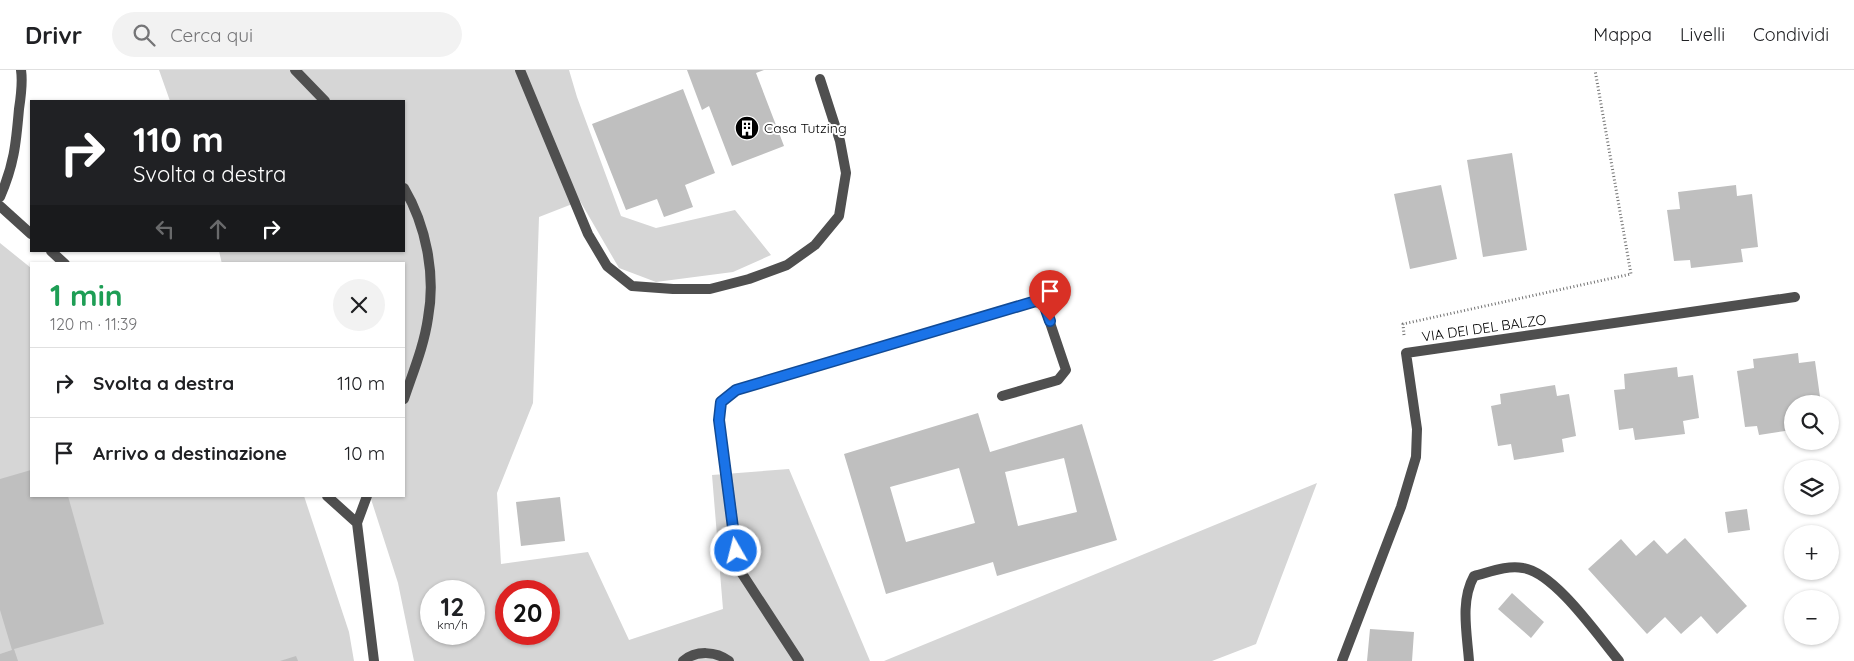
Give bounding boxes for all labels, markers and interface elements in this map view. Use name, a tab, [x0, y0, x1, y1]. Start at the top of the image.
search box	[112, 12, 462, 57]
text: Drivr	[25, 20, 82, 50]
icon: search	[130, 21, 158, 49]
text: Cerca qui	[170, 23, 253, 47]
text: Mappa	[1593, 23, 1652, 46]
text: Livelli	[1680, 23, 1725, 46]
text: Condividi	[1753, 23, 1829, 46]
building icon: Casa Tutzing	[734, 115, 760, 141]
text: 110 m	[133, 117, 224, 161]
place label: Casa Tutzing	[764, 119, 847, 137]
icon: right	[50, 120, 115, 185]
text: Svolta a destra	[133, 160, 286, 188]
icon: left	[151, 215, 179, 243]
icon: ahead	[204, 215, 232, 243]
icon: right	[257, 215, 285, 243]
pin	[1029, 270, 1071, 321]
text: 1 min	[50, 276, 123, 314]
icon: arrive	[1036, 277, 1064, 305]
button: close	[333, 279, 385, 331]
street label: VIA DEI DEL BALZO	[1421, 310, 1548, 346]
text: 120 m · 11:39	[50, 314, 137, 334]
icon: right	[50, 369, 78, 397]
text: Svolta a destra	[93, 371, 234, 395]
text: 110 m	[337, 371, 385, 395]
map controls	[1784, 395, 1839, 645]
button: search	[1784, 395, 1839, 450]
icon: arrive	[50, 439, 78, 467]
text: Arrivo a destinazione	[93, 441, 287, 465]
text: 10 m	[344, 441, 385, 465]
button: layers	[1784, 460, 1839, 515]
position arrow	[709, 524, 761, 576]
button: +	[1784, 525, 1839, 580]
speed limit sign: 20	[495, 580, 560, 645]
button: −	[1784, 590, 1839, 645]
text: 12	[441, 591, 464, 622]
text: km/h	[437, 617, 468, 632]

